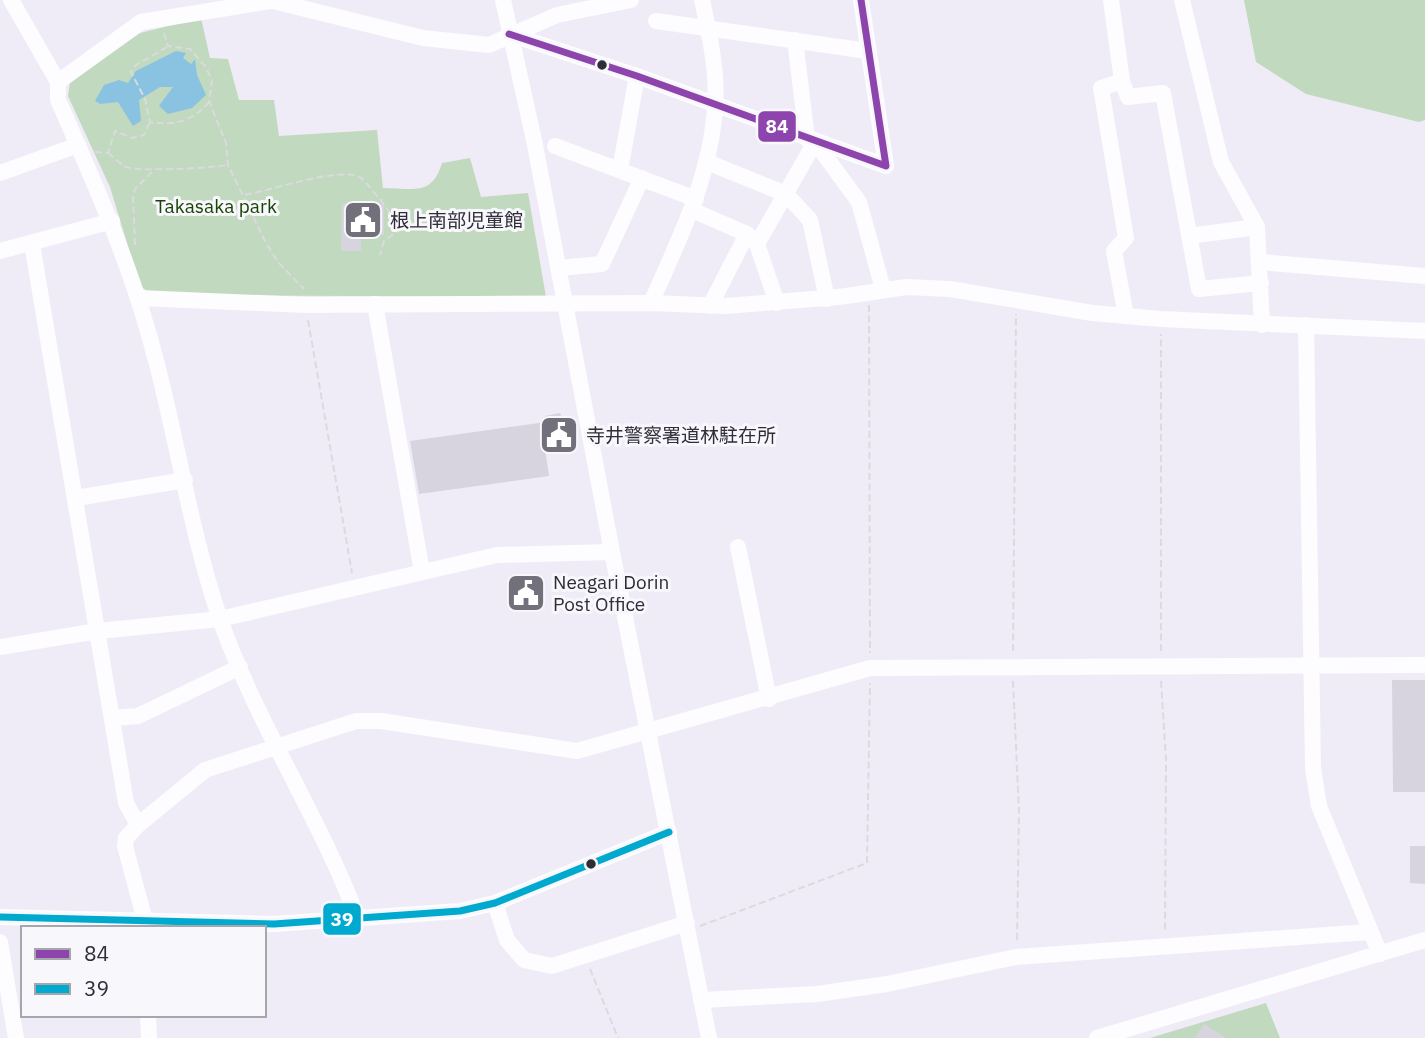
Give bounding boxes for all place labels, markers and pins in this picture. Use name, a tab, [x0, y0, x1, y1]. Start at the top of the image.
unlabelled marker	[595, 58, 609, 72]
public building icon: 根上南部児童館	[342, 199, 384, 241]
place label: 根上南部児童館	[390, 208, 523, 232]
public building icon: 寺井警察署道林駐在所	[538, 414, 580, 456]
place label: 寺井警察署道林駐在所	[586, 423, 776, 447]
place label: Neagari Dorin Post Office	[553, 570, 669, 616]
public building icon: Neagari Dorin Post Office	[505, 572, 547, 614]
unlabelled marker	[584, 857, 598, 871]

